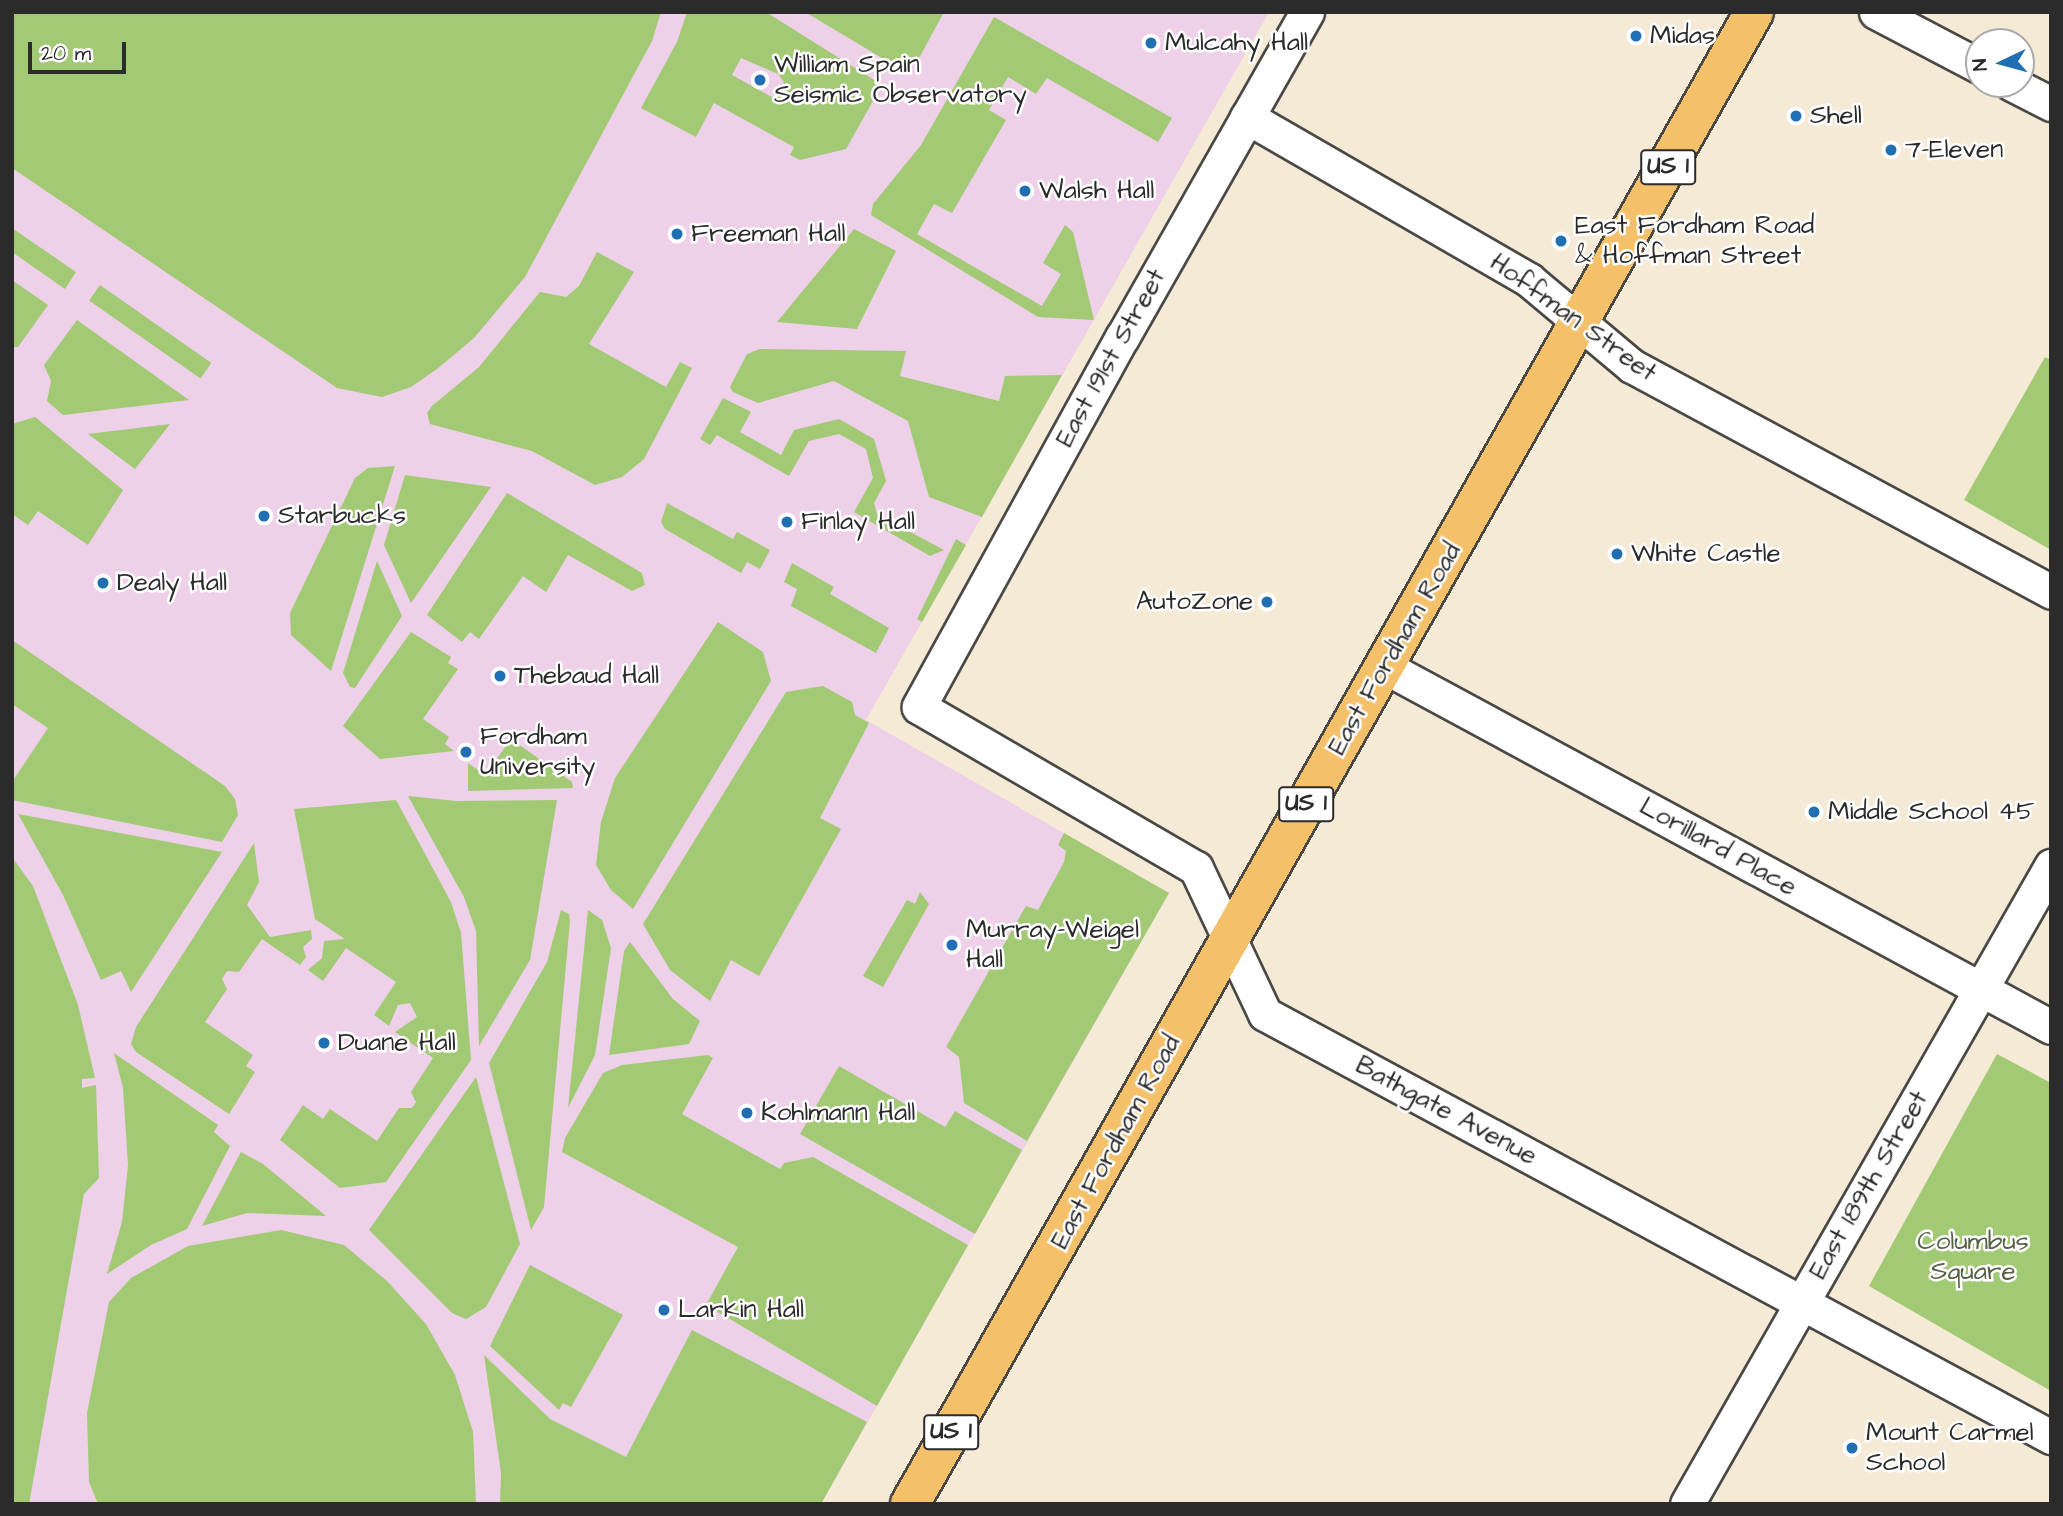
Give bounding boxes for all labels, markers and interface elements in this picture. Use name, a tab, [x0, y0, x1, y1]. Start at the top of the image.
place label: Midas	[1650, 20, 1715, 52]
place label: Mulcahy Hall	[1165, 27, 1308, 59]
scale bar	[32, 28, 130, 72]
marker: Midas	[1628, 28, 1644, 44]
north arrow	[1965, 28, 2035, 98]
marker: Mulcahy Hall	[1143, 35, 1159, 51]
text: 20 m	[41, 39, 91, 68]
place label: William Spain Seismic Observatory	[774, 49, 1027, 110]
text: N	[1967, 58, 1995, 72]
marker: William Spain Seismic Observatory	[752, 72, 768, 88]
place label: Shell	[1810, 100, 1862, 132]
marker: Shell	[1788, 108, 1804, 124]
place label: 7-Eleven	[1905, 134, 2003, 166]
marker: 7-Eleven	[1883, 142, 1899, 158]
road number: US 1	[1640, 146, 1696, 188]
place label: Walsh Hall	[1039, 175, 1154, 207]
marker: Walsh Hall	[1017, 183, 1033, 199]
place label: East Fordham Road & Hoffman Street	[1575, 210, 1814, 272]
place label: Freeman Hall	[691, 218, 846, 250]
marker: Freeman Hall	[669, 226, 685, 242]
marker: East Fordham Road & Hoffman Street	[1553, 233, 1569, 249]
street label: Hoffman Street	[1484, 247, 1662, 389]
street label: East 191st Street	[1049, 264, 1173, 452]
place label: Starbucks	[278, 500, 406, 532]
place label: Finlay Hall	[801, 506, 915, 538]
marker: Starbucks	[256, 508, 272, 524]
marker: Finlay Hall	[779, 514, 795, 530]
street label: East Fordham Road	[1322, 538, 1468, 760]
place label: White Castle	[1631, 538, 1781, 570]
marker: White Castle	[1609, 546, 1625, 562]
place label: Dealy Hall	[117, 567, 227, 599]
marker: Dealy Hall	[95, 575, 111, 591]
place label: AutoZone	[1136, 586, 1253, 618]
marker: AutoZone	[1259, 594, 1275, 610]
place label: Thebaud Hall	[514, 660, 659, 692]
marker: Thebaud Hall	[492, 668, 508, 684]
place label: Fordham University	[480, 721, 595, 782]
marker: Fordham University	[458, 744, 474, 760]
road number: US 1	[1278, 784, 1334, 824]
street label: Lorillard Place	[1634, 791, 1802, 903]
place label: Middle School 45	[1828, 796, 2035, 828]
marker: Middle School 45	[1806, 804, 1822, 820]
place label: Murray-Weigel Hall	[966, 914, 1139, 976]
marker: Murray-Weigel Hall	[944, 937, 960, 953]
place label: Duane Hall	[338, 1027, 456, 1059]
street label: East Fordham Road	[1044, 1030, 1188, 1254]
marker: Duane Hall	[316, 1035, 332, 1051]
street label: Bathgate Avenue	[1350, 1050, 1542, 1172]
street label: East 189th Street	[1803, 1086, 1935, 1284]
place label: Kohlmann Hall	[761, 1097, 915, 1129]
marker: Kohlmann Hall	[739, 1105, 755, 1121]
park label: Columbus Square	[1917, 1226, 2029, 1288]
place label: Larkin Hall	[678, 1294, 804, 1326]
marker: Larkin Hall	[656, 1302, 672, 1318]
road number: US 1	[923, 1412, 979, 1452]
place label: Mount Carmel School	[1866, 1417, 2034, 1478]
marker: Mount Carmel School	[1844, 1440, 1860, 1456]

